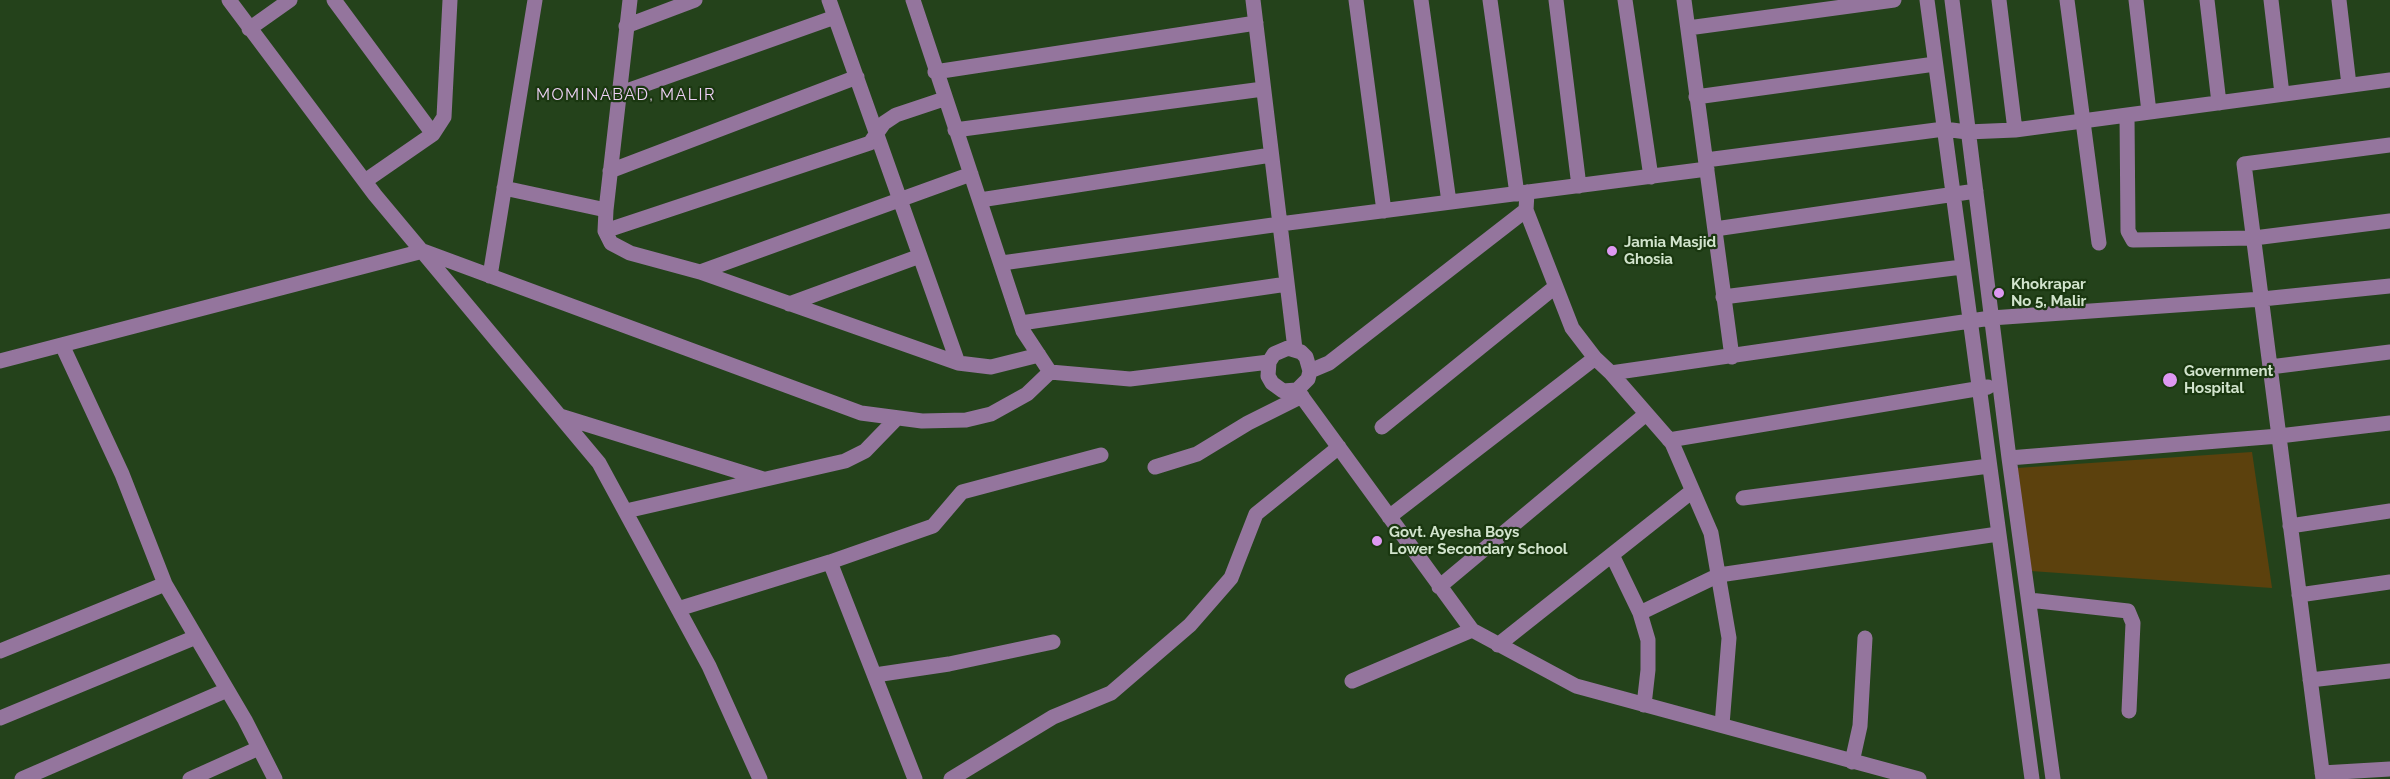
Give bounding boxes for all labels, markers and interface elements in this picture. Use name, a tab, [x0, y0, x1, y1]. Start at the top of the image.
district label: MOMINABAD, MALIR	[536, 85, 716, 105]
place label: Jamia Masjid Ghosia	[1624, 233, 1716, 268]
marker: Jamia Masjid Ghosia	[1605, 244, 1619, 258]
place label: Khokrapar No 5, Malir	[2011, 275, 2086, 310]
marker: Khokrapar No 5, Malir	[1992, 286, 2006, 300]
place label: Government Hospital	[2184, 362, 2273, 397]
marker: Government Hospital	[2161, 371, 2179, 389]
place label: Govt. Ayesha Boys Lower Secondary School	[1389, 523, 1568, 558]
marker: Govt. Ayesha Boys Lower Secondary School	[1370, 534, 1384, 548]

